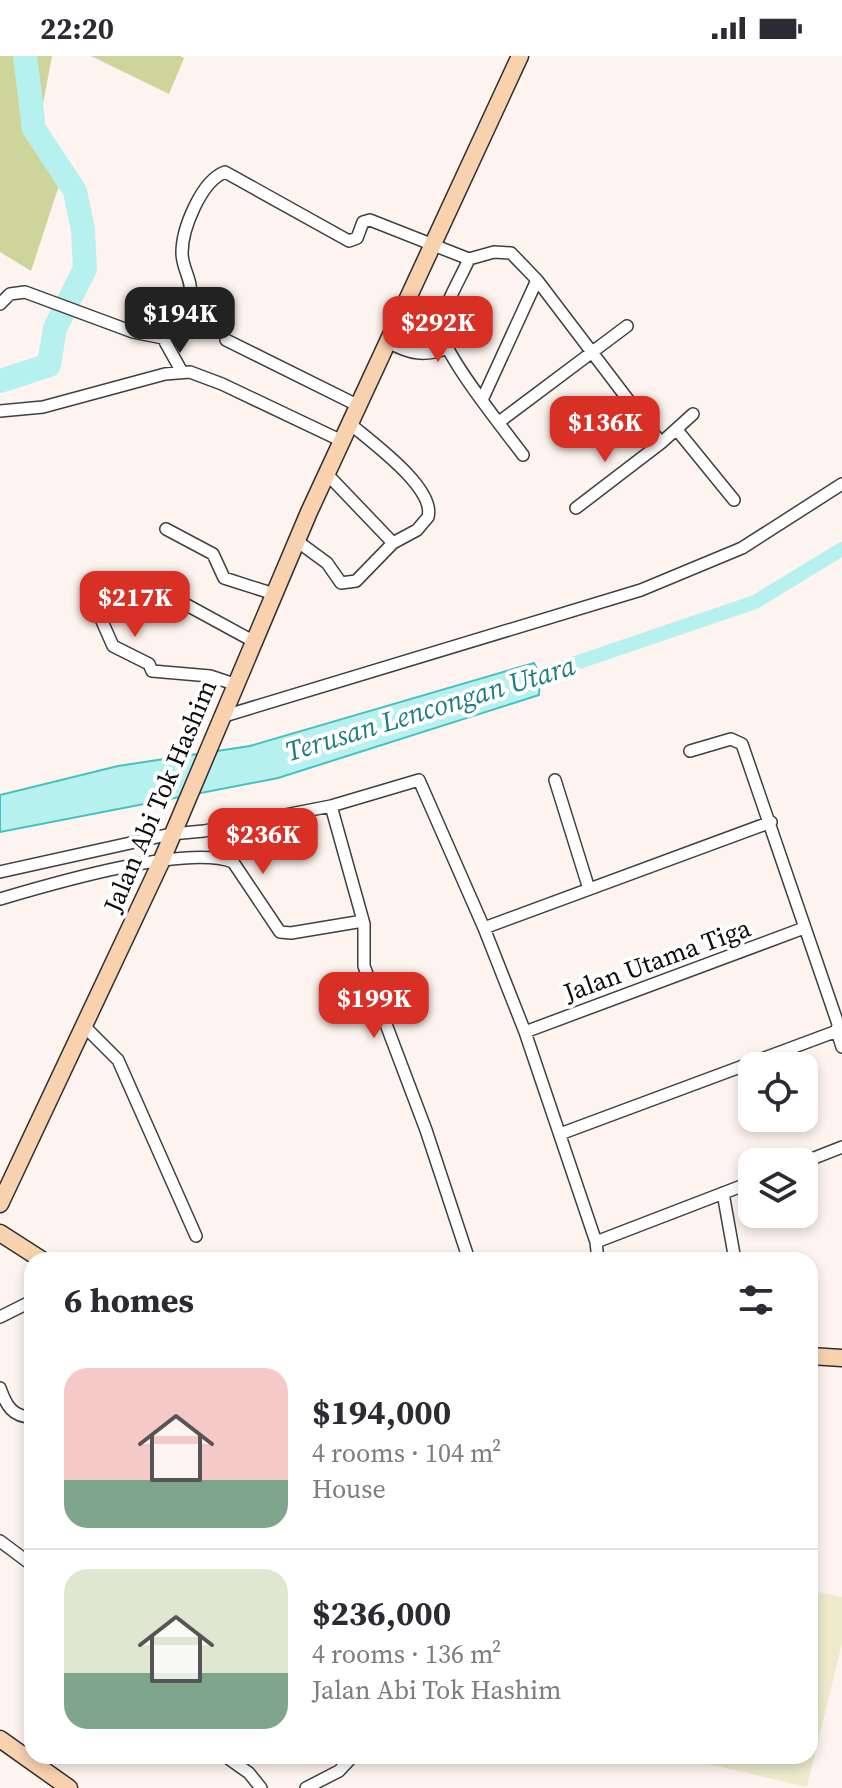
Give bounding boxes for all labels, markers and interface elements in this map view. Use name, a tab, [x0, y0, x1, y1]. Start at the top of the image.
text: 22:20	[40, 8, 114, 49]
pin: $194K	[124, 287, 236, 355]
text: $194K	[143, 295, 217, 331]
pin: $292K	[382, 296, 494, 364]
text: $292K	[401, 304, 475, 340]
pin: $136K	[549, 396, 661, 464]
text: $136K	[568, 404, 642, 440]
pin: $217K	[79, 571, 191, 639]
text: $217K	[98, 579, 172, 615]
water label: Terusan Lencongan Utara	[280, 646, 580, 770]
street label: Jalan Abi Tok Hashim	[94, 674, 225, 919]
pin: $236K	[207, 808, 319, 876]
text: $236K	[226, 816, 300, 852]
street label: Jalan Utama Tiga	[558, 909, 756, 1011]
pin: $199K	[318, 972, 430, 1040]
text: $199K	[337, 980, 411, 1016]
map controls	[738, 1052, 818, 1228]
button: locate	[738, 1052, 818, 1132]
button: layers	[738, 1148, 818, 1228]
text: 6 homes	[64, 1277, 194, 1323]
icon: filters	[734, 1278, 778, 1322]
text: $194,000	[312, 1389, 451, 1435]
icon: home	[128, 1400, 224, 1496]
text: 4 rooms · 104 m²	[312, 1435, 501, 1471]
text: House	[312, 1471, 386, 1507]
text: $236,000	[312, 1590, 451, 1636]
icon: home	[128, 1601, 224, 1697]
text: 4 rooms · 136 m²	[312, 1636, 501, 1672]
text: Jalan Abi Tok Hashim	[312, 1672, 561, 1708]

